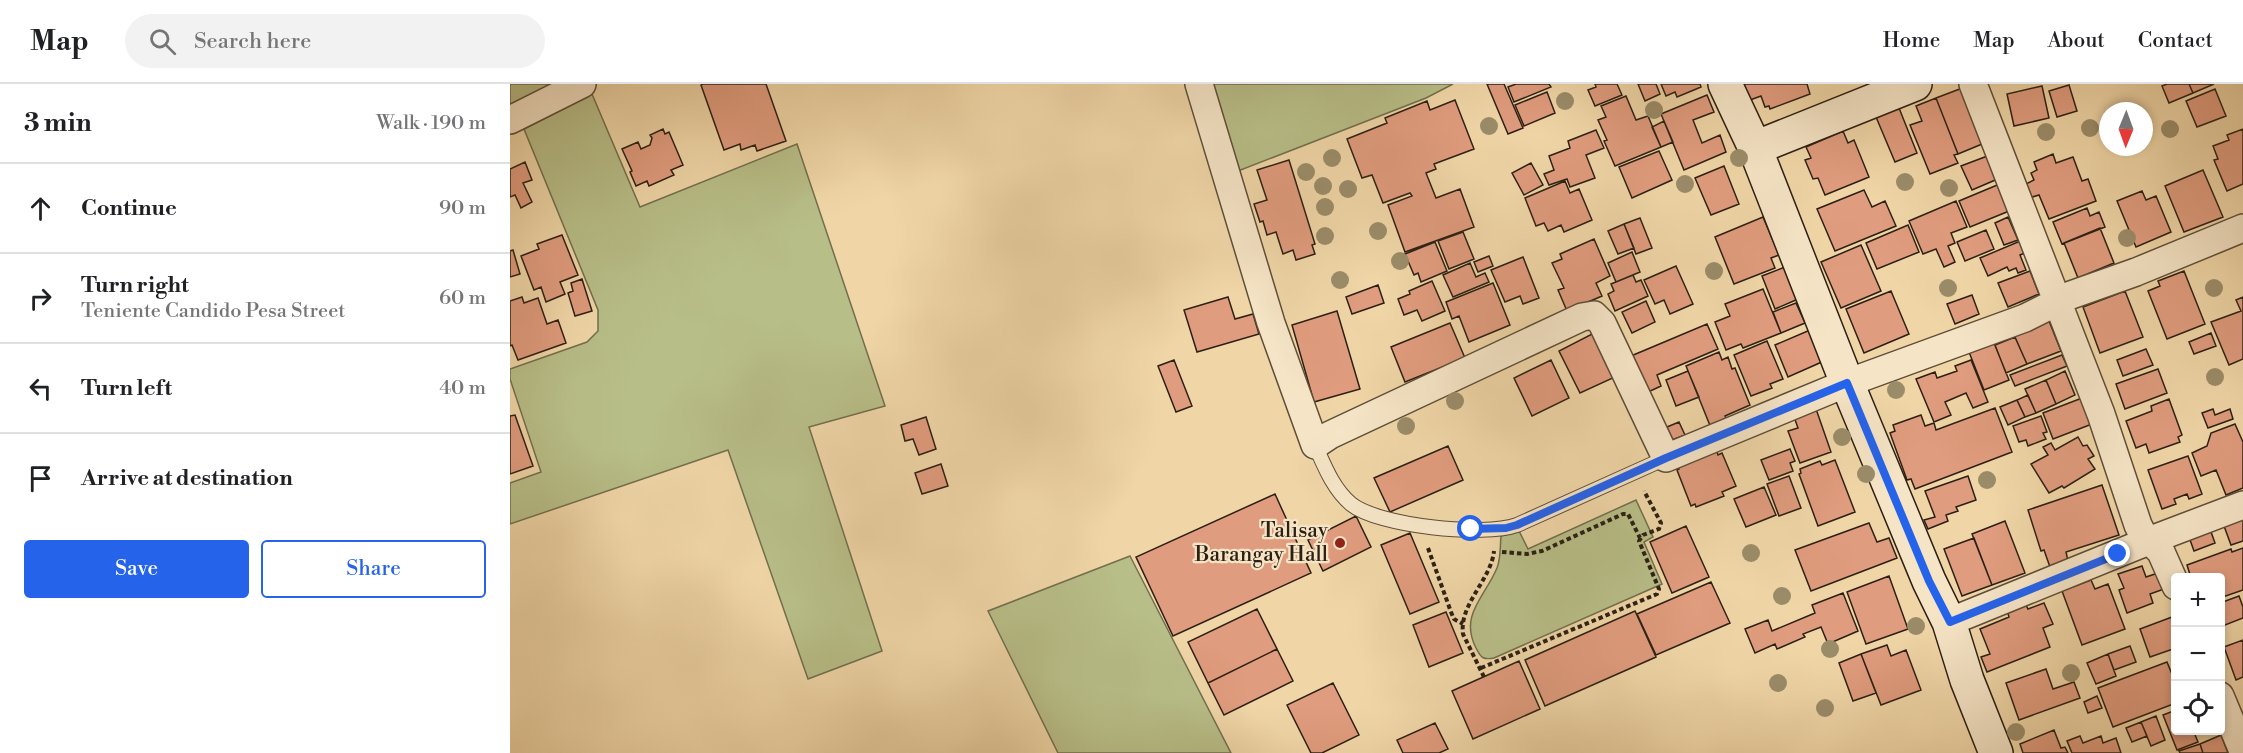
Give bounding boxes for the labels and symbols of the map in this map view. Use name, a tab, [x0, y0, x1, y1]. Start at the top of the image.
north arrow	[2099, 102, 2153, 156]
route start	[1457, 515, 1483, 541]
place label: Talisay Barangay Hall	[1194, 518, 1329, 568]
marker: Talisay Barangay Hall	[1333, 536, 1347, 550]
route end	[2104, 540, 2130, 566]

